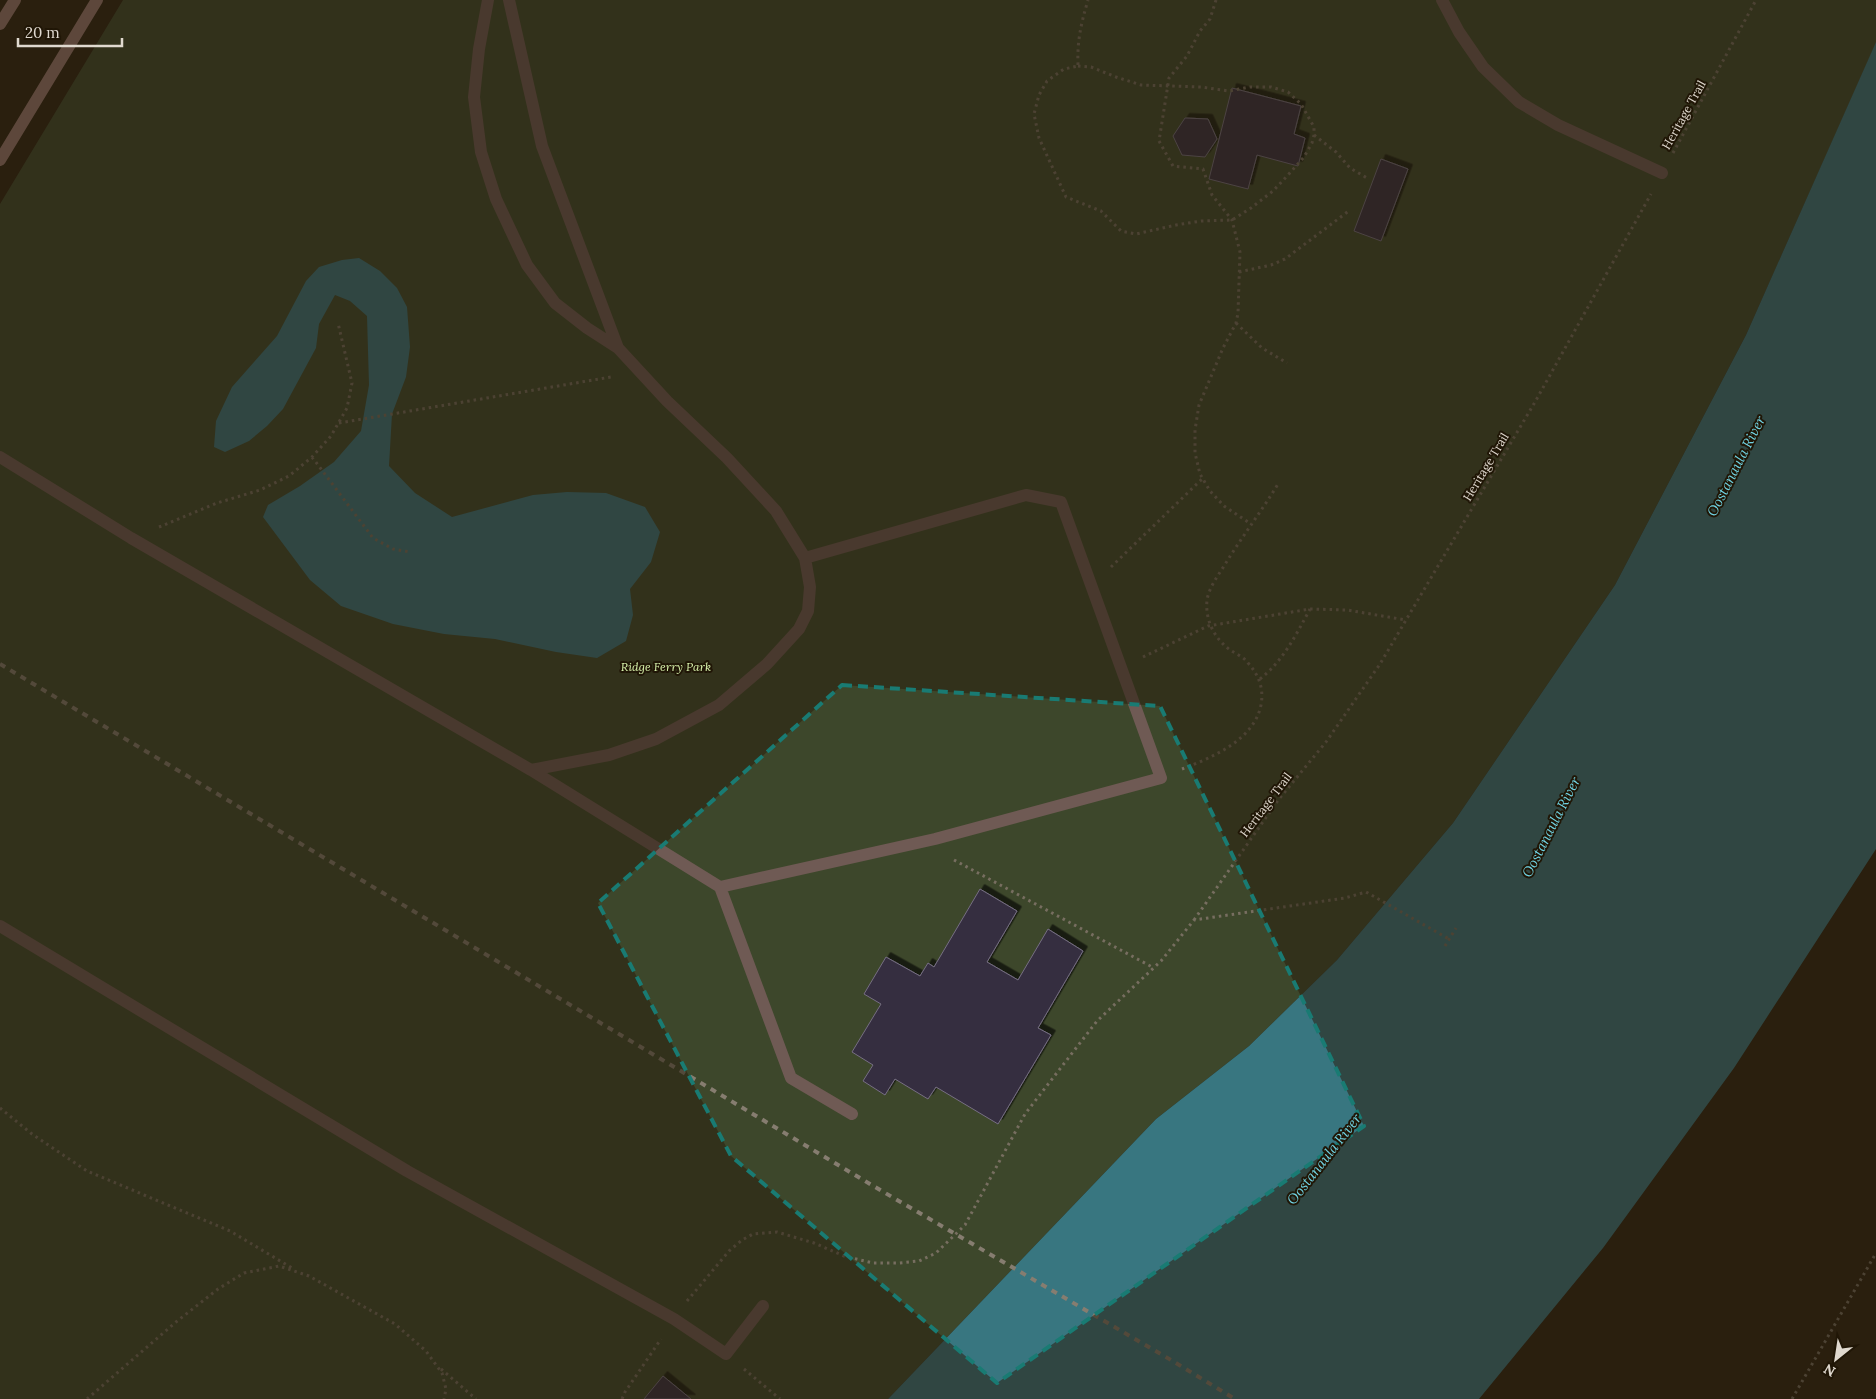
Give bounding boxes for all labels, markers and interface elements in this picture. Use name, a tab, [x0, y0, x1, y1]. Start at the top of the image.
scale bar	[18, 15, 121, 47]
text: 20 m	[25, 23, 60, 42]
street label: Heritage Trail	[1658, 78, 1709, 152]
water label: Oostanaula River	[1703, 412, 1769, 519]
street label: Heritage Trail	[1459, 430, 1512, 504]
park label: Ridge Ferry Park	[621, 659, 711, 674]
street label: Heritage Trail	[1236, 769, 1295, 840]
water label: Oostanaula River	[1518, 773, 1584, 880]
water label: Oostanaula River	[1283, 1109, 1366, 1208]
north arrow	[1811, 1334, 1861, 1384]
text: N	[1820, 1360, 1839, 1381]

